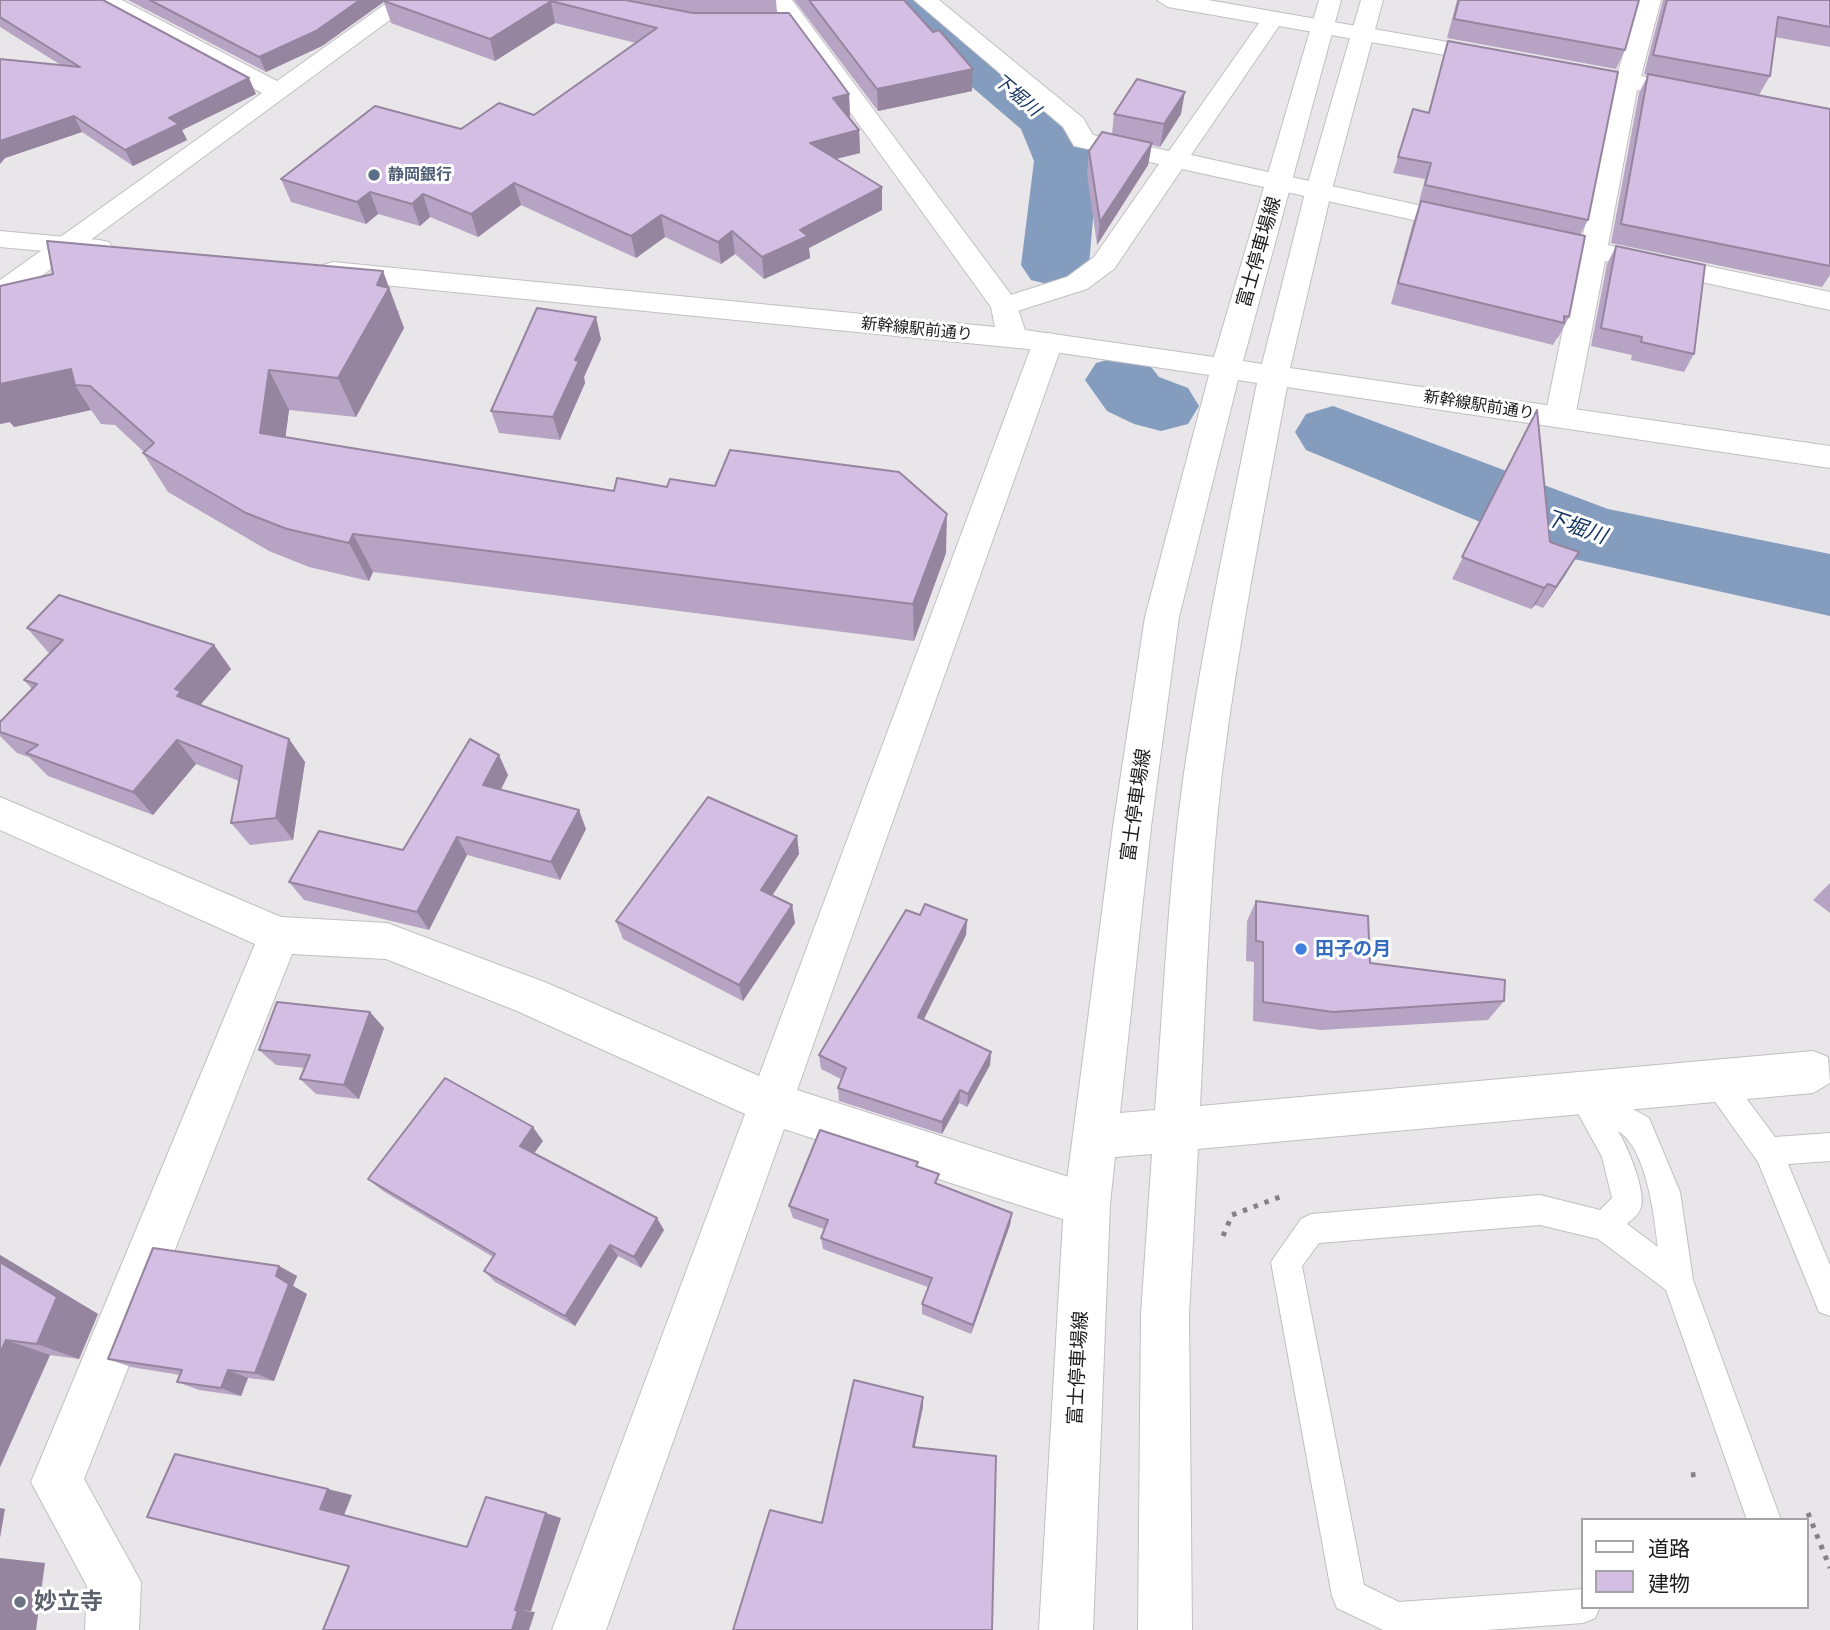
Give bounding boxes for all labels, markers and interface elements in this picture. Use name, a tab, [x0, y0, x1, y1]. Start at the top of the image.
water label: 下堀川	[989, 69, 1045, 121]
place label: 静岡銀行	[388, 165, 452, 185]
marker: 静岡銀行	[366, 167, 382, 183]
street label: 富士停車場線	[1232, 194, 1286, 310]
street label: 新幹線駅前通り	[860, 314, 974, 344]
street label: 新幹線駅前通り	[1422, 387, 1536, 423]
water label: 下堀川	[1542, 505, 1610, 549]
street label: 富士停車場線	[1117, 747, 1155, 863]
place label: 田子の月	[1315, 938, 1391, 960]
marker: 田子の月	[1293, 941, 1309, 957]
street label: 富士停車場線	[1064, 1310, 1092, 1426]
legend	[1582, 1518, 1809, 1609]
text: 道路	[1648, 1536, 1690, 1560]
text: 建物	[1648, 1571, 1690, 1595]
place label: 妙立寺	[34, 1588, 103, 1616]
marker: 妙立寺	[12, 1594, 28, 1610]

